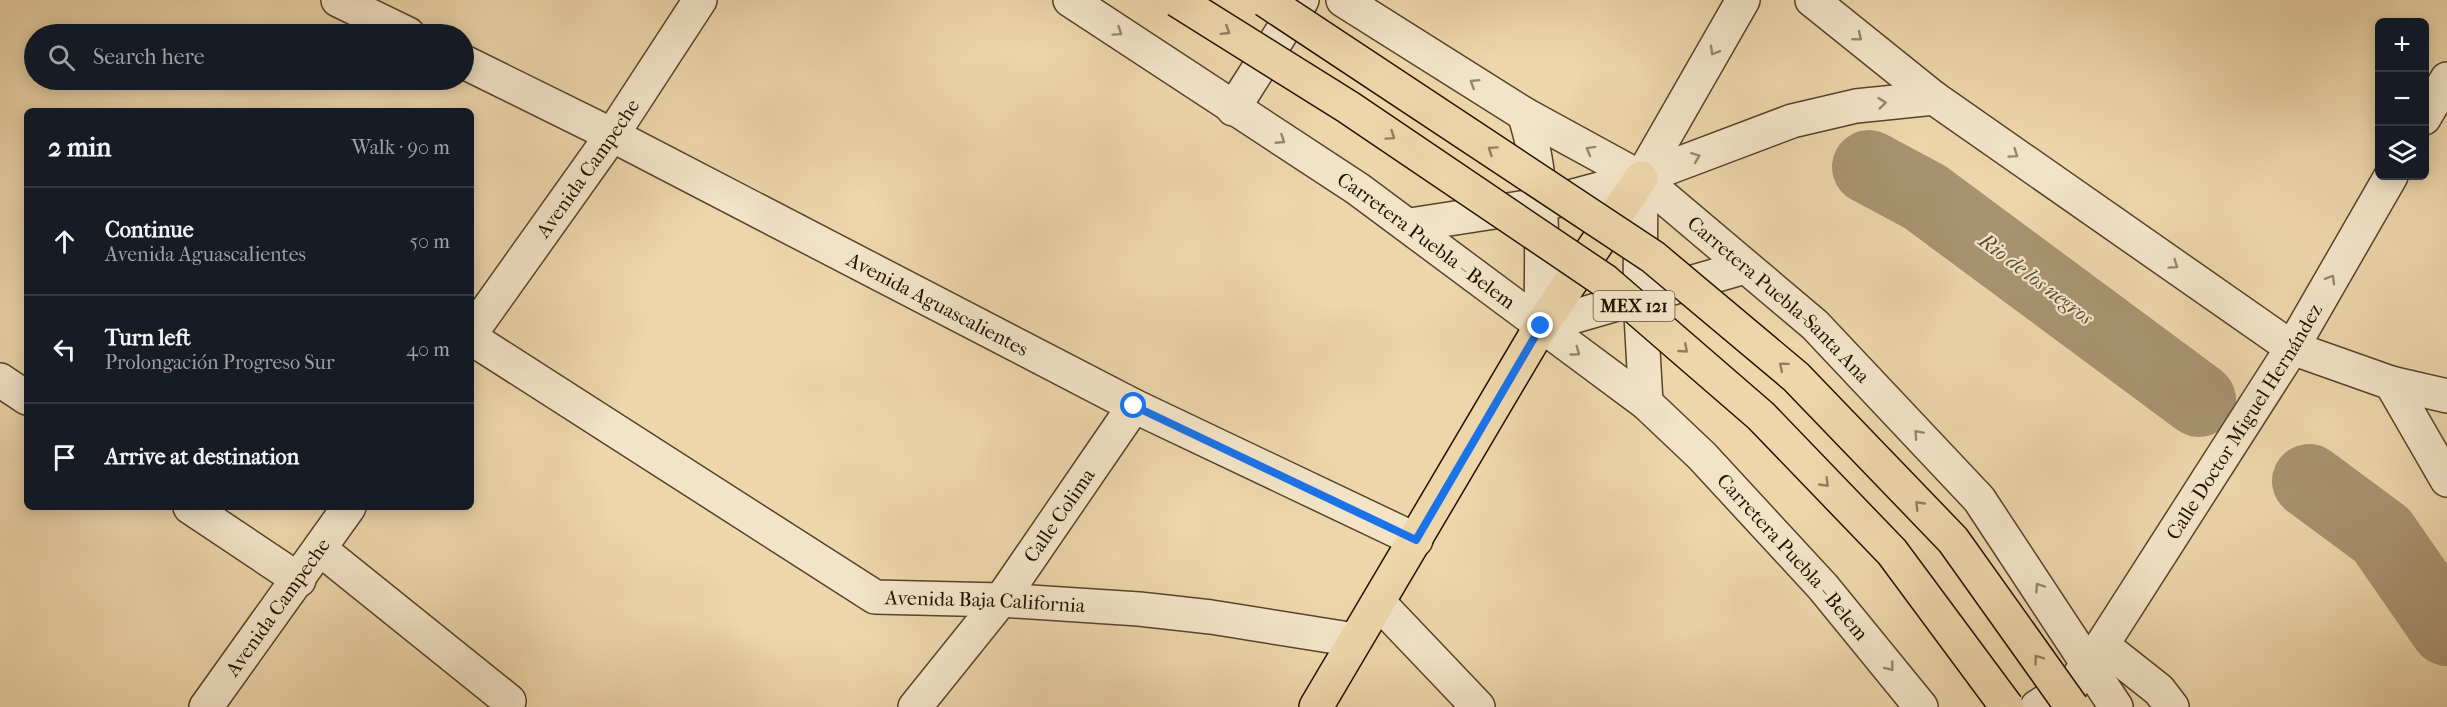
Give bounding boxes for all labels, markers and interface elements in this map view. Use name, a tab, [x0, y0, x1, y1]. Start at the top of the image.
map controls	[2375, 18, 2429, 180]
button: +	[2375, 18, 2429, 72]
search box	[24, 24, 474, 90]
one-way arrow	[1219, 24, 1230, 35]
one-way arrow	[1112, 25, 1123, 36]
one-way arrow	[1851, 29, 1862, 40]
icon: search	[45, 41, 78, 74]
text: Search here	[93, 44, 205, 70]
one-way arrow	[1710, 45, 1721, 55]
button: −	[2375, 72, 2429, 126]
one-way arrow	[1470, 78, 1480, 90]
street label: Avenida Campeche	[531, 95, 644, 243]
one-way arrow	[1878, 97, 1887, 110]
button: layers	[2375, 126, 2429, 180]
one-way arrow	[1384, 129, 1395, 140]
text: 2 min	[48, 132, 111, 163]
one-way arrow	[1275, 132, 1285, 144]
text: Walk · 90 m	[352, 136, 450, 159]
one-way arrow	[1488, 146, 1499, 157]
one-way arrow	[1586, 146, 1596, 157]
one-way arrow	[2007, 147, 2018, 158]
one-way arrow	[1689, 152, 1700, 164]
street label: Carretera Puebla - Belem	[1333, 168, 1520, 314]
street label: Carretera Puebla-Santa Ana	[1683, 211, 1875, 388]
text: Continue	[105, 217, 194, 243]
icon: ahead	[48, 225, 81, 258]
water label: Rio de los negros	[1973, 227, 2098, 330]
text: 50 m	[409, 230, 450, 253]
text: Avenida Aguascalientes	[105, 243, 306, 266]
street label: Avenida Aguascalientes	[842, 248, 1032, 361]
one-way arrow	[2167, 258, 2178, 269]
one-way arrow	[2324, 275, 2336, 285]
road number: MEX 121	[1594, 291, 1674, 321]
street label: Calle Doctor Miguel Hernández	[2161, 300, 2327, 544]
route end	[1527, 312, 1553, 338]
text: Turn left	[105, 325, 191, 351]
icon: left	[48, 333, 81, 366]
text: 40 m	[406, 338, 450, 361]
one-way arrow	[1677, 342, 1688, 353]
one-way arrow	[1569, 344, 1580, 355]
text: Prolongación Progreso Sur	[105, 351, 334, 374]
one-way arrow	[1779, 362, 1790, 373]
route start	[1120, 392, 1146, 418]
one-way arrow	[1915, 431, 1926, 442]
icon: arrive	[48, 441, 81, 474]
text: Arrive at destination	[105, 444, 299, 470]
street label: Calle Colima	[1019, 464, 1100, 567]
street label: Carretera Puebla - Belem	[1712, 469, 1873, 645]
one-way arrow	[1818, 475, 1829, 486]
one-way arrow	[1916, 502, 1927, 513]
street label: Avenida Campeche	[220, 534, 335, 681]
one-way arrow	[2035, 583, 2046, 594]
street label: Avenida Baja California	[884, 586, 1087, 618]
one-way arrow	[2034, 655, 2045, 666]
one-way arrow	[1882, 660, 1893, 671]

